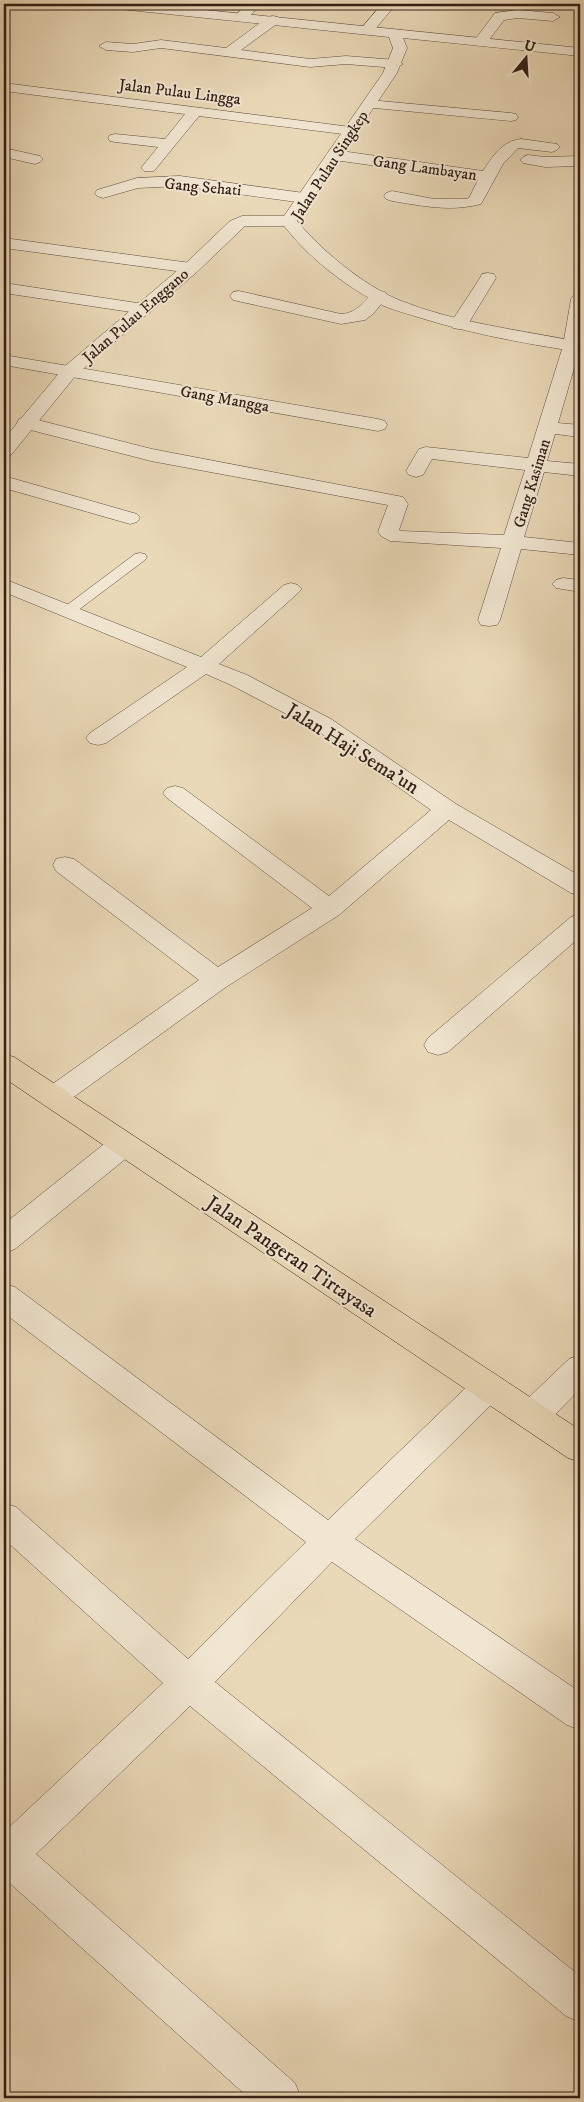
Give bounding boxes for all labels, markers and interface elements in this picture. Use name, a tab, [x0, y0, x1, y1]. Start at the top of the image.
north arrow	[502, 32, 552, 82]
text: U	[522, 36, 538, 57]
street label: Jalan Pulau Lingga	[116, 74, 242, 109]
street label: Jalan Pulau Singkep	[286, 107, 373, 226]
street label: Gang Lambayan	[372, 151, 479, 185]
street label: Gang Sehati	[164, 174, 242, 200]
street label: Jalan Pulau Enggano	[77, 264, 193, 369]
street label: Gang Mangga	[179, 381, 271, 417]
street label: Gang Kasiman	[509, 436, 555, 530]
street label: Jalan Haji Sema'un	[279, 697, 424, 800]
street label: Jalan Pangeran Tirtayasa	[200, 1190, 382, 1324]

